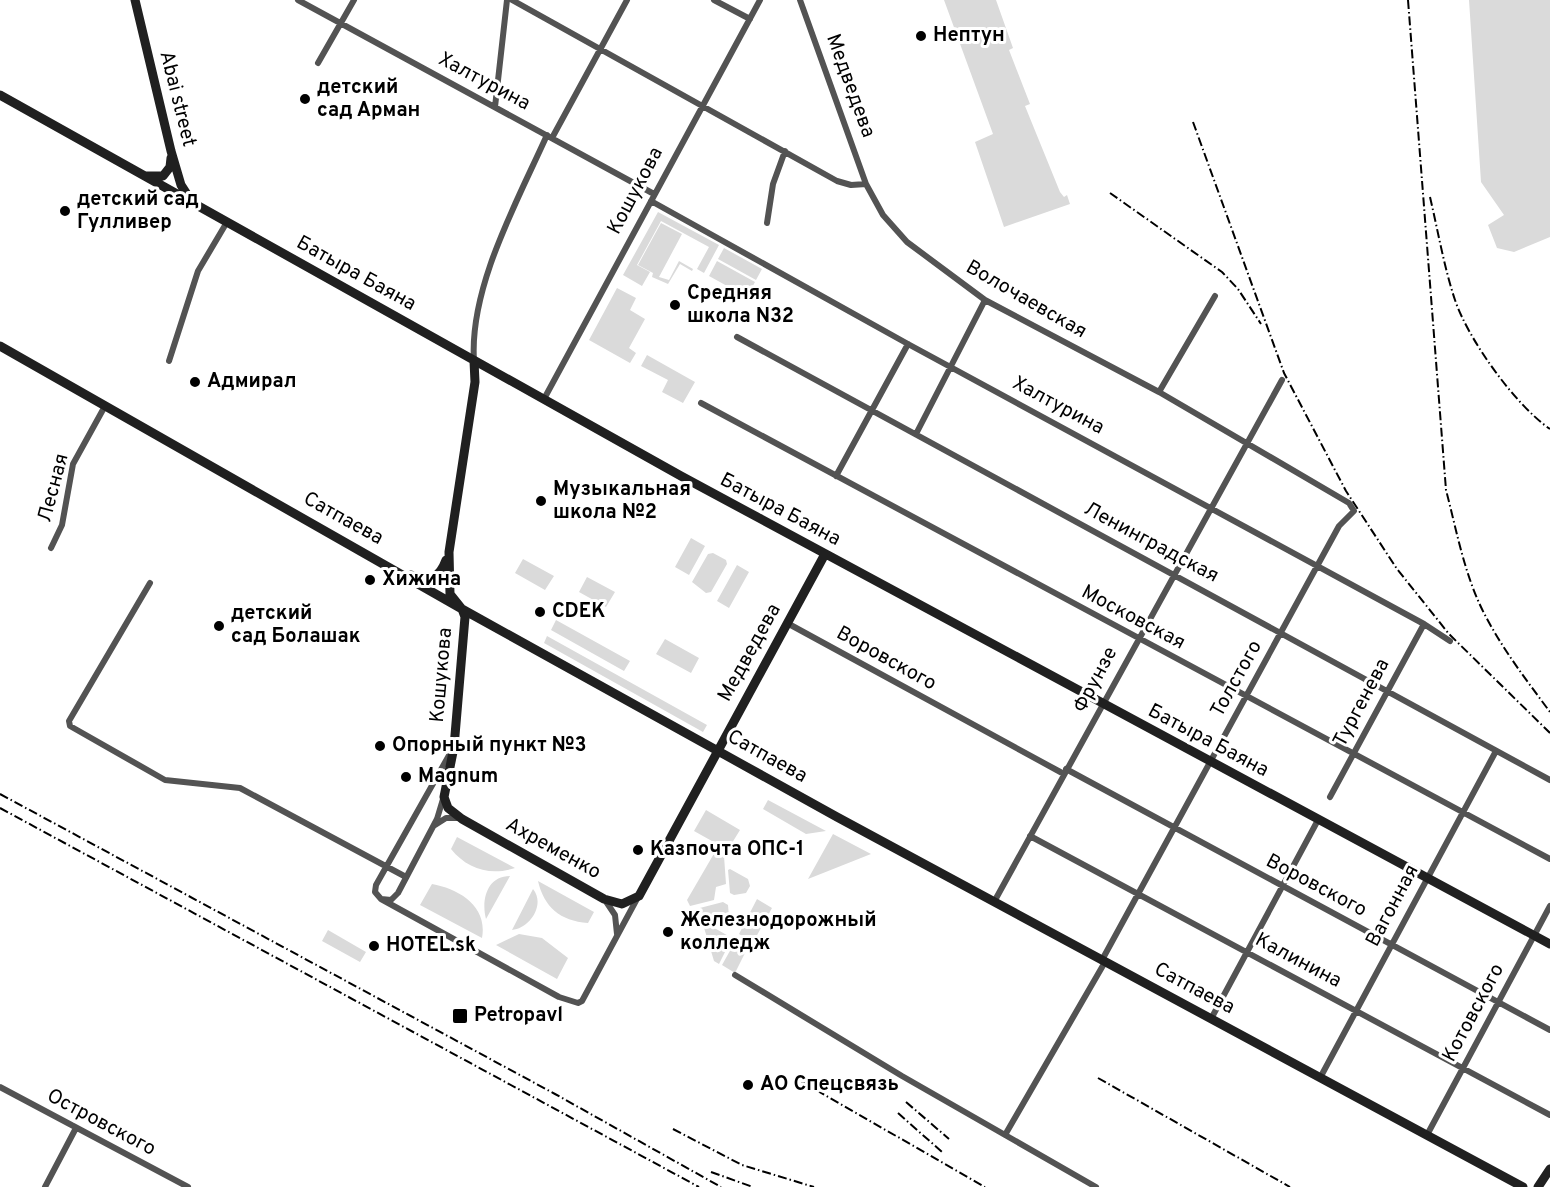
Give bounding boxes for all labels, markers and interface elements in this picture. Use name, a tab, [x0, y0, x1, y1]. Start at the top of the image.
place label: Нептун	[933, 23, 1005, 49]
marker: Нептун	[914, 29, 928, 43]
street label: Медведева	[819, 31, 881, 141]
street label: Халтурина	[433, 47, 535, 117]
street label: Abai street	[153, 48, 201, 150]
place label: детский сад Арман	[317, 75, 420, 124]
marker: детский сад Арман	[298, 92, 312, 106]
street label: Кошукова	[602, 143, 670, 239]
place label: детский сад Гулливер	[77, 187, 199, 236]
marker: детский сад Гулливер	[58, 204, 72, 218]
street label: Батыра Баяна	[291, 230, 421, 318]
street label: Волочаевская	[961, 255, 1091, 345]
place label: Средняя школа N32	[687, 281, 794, 330]
marker: Средняя школа N32	[668, 298, 682, 312]
place label: Адмирал	[207, 369, 297, 395]
street label: Халтурина	[1007, 371, 1109, 441]
marker: Адмирал	[188, 375, 202, 389]
street label: Лесная	[32, 451, 76, 525]
street label: Батыра Баяна	[715, 467, 845, 553]
place label: Музыкальная школа №2	[553, 477, 691, 526]
street label: Сатпаева	[298, 486, 388, 552]
marker: Музыкальная школа №2	[534, 494, 548, 508]
street label: Ленинградская	[1079, 496, 1223, 590]
place label: Хижина	[382, 567, 461, 593]
marker: Хижина	[363, 573, 377, 587]
street label: Московская	[1076, 580, 1190, 656]
place label: CDEK	[552, 599, 605, 625]
street label: Медведева	[712, 599, 788, 707]
place label: детский сад Болашак	[231, 601, 361, 650]
marker: CDEK	[533, 605, 547, 619]
marker: детский сад Болашак	[212, 619, 226, 633]
street label: Воровского	[831, 621, 941, 697]
street label: Кошукова	[425, 626, 459, 724]
street label: Толстого	[1205, 636, 1269, 722]
street label: Фрунзе	[1068, 643, 1124, 717]
street label: Тургенева	[1328, 654, 1396, 752]
street label: Батыра Баяна	[1143, 698, 1273, 784]
street label: Сатпаева	[722, 724, 812, 790]
place label: Опорный пункт №3	[392, 733, 587, 759]
marker: Опорный пункт №3	[373, 739, 387, 753]
place label: Magnum	[418, 764, 498, 790]
marker: Magnum	[399, 770, 413, 784]
street label: Ахременко	[501, 812, 605, 886]
place label: Казпочта ОПС-1	[650, 837, 804, 863]
marker: Казпочта ОПС-1	[631, 843, 645, 857]
street label: Воровского	[1261, 849, 1371, 923]
street label: Вагонная	[1361, 860, 1425, 952]
place label: Железнодорожный колледж	[680, 908, 877, 957]
marker: Железнодорожный колледж	[661, 925, 675, 939]
street label: Калинина	[1250, 927, 1346, 995]
place label: HOTEL.sk	[386, 933, 476, 959]
marker: HOTEL.sk	[367, 939, 381, 953]
street label: Сатпаева	[1149, 957, 1239, 1021]
street label: Котовского	[1437, 959, 1511, 1067]
place label: Petropavl	[474, 1003, 563, 1029]
marker: Petropavl	[451, 1007, 469, 1025]
place label: АО Спецсвязь	[760, 1072, 899, 1098]
marker: АО Спецсвязь	[741, 1078, 755, 1092]
street label: Островского	[42, 1083, 160, 1163]

